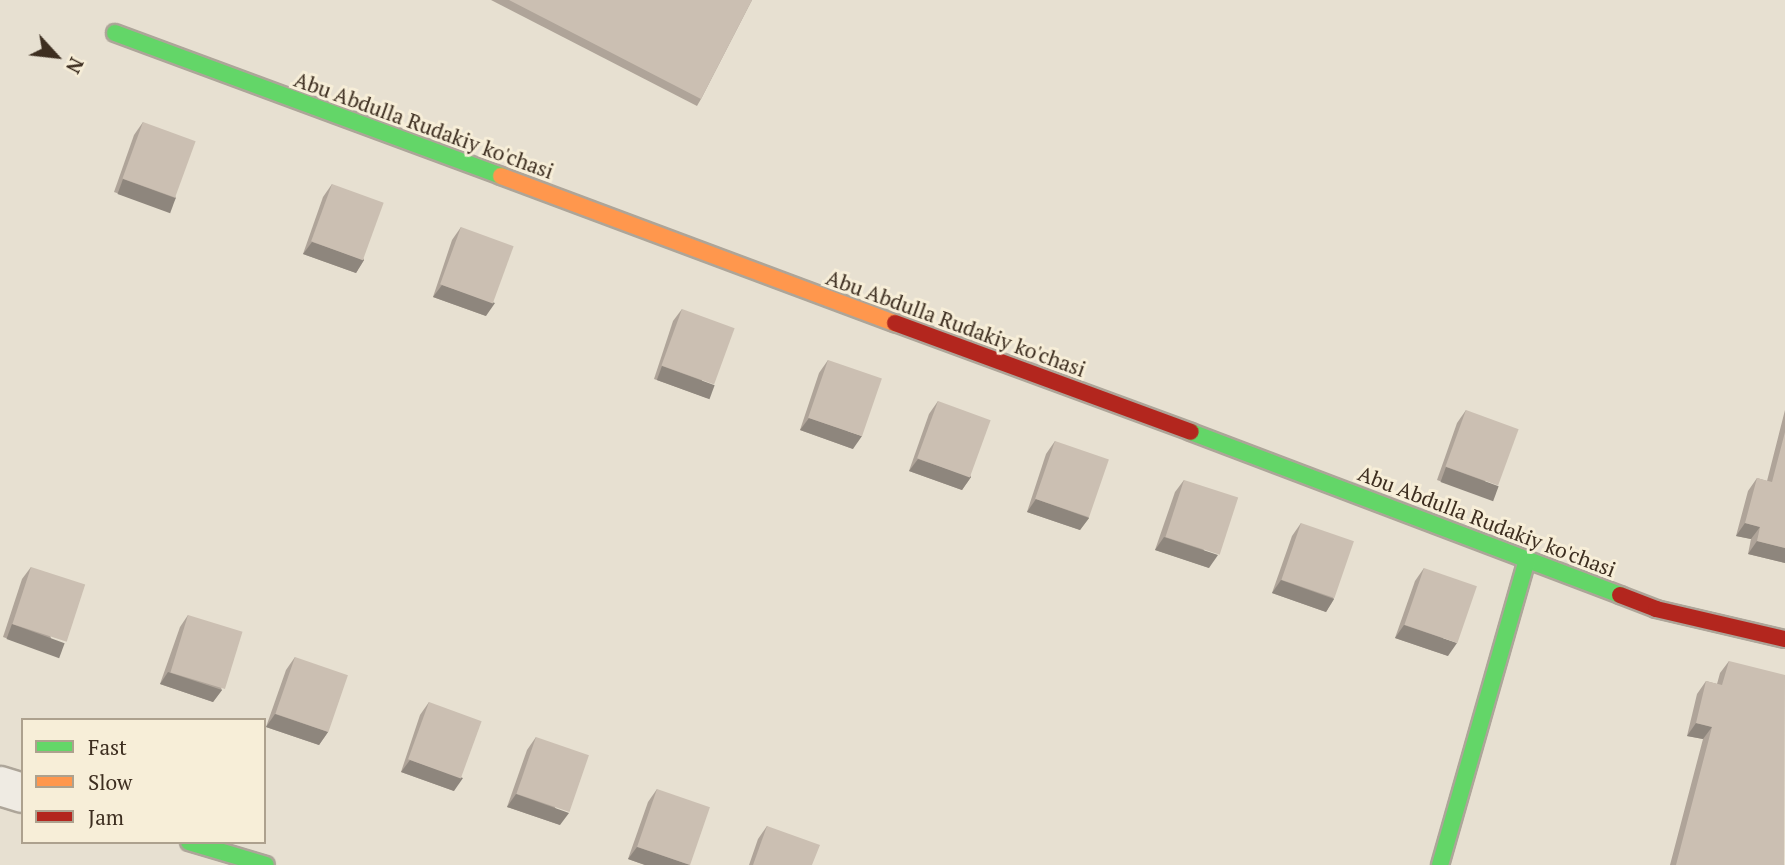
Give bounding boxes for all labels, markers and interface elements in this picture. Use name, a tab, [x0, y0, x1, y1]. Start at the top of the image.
north arrow	[21, 21, 91, 91]
text: N	[61, 54, 90, 78]
street label: Abu Abdulla Rudakiy ko'chasi	[291, 66, 557, 184]
street label: Abu Abdulla Rudakiy ko'chasi	[823, 264, 1089, 382]
street label: Abu Abdulla Rudakiy ko'chasi	[1354, 460, 1620, 582]
legend	[21, 718, 266, 844]
text: Fast	[88, 733, 127, 761]
text: Slow	[88, 768, 132, 796]
text: Jam	[88, 803, 124, 831]

